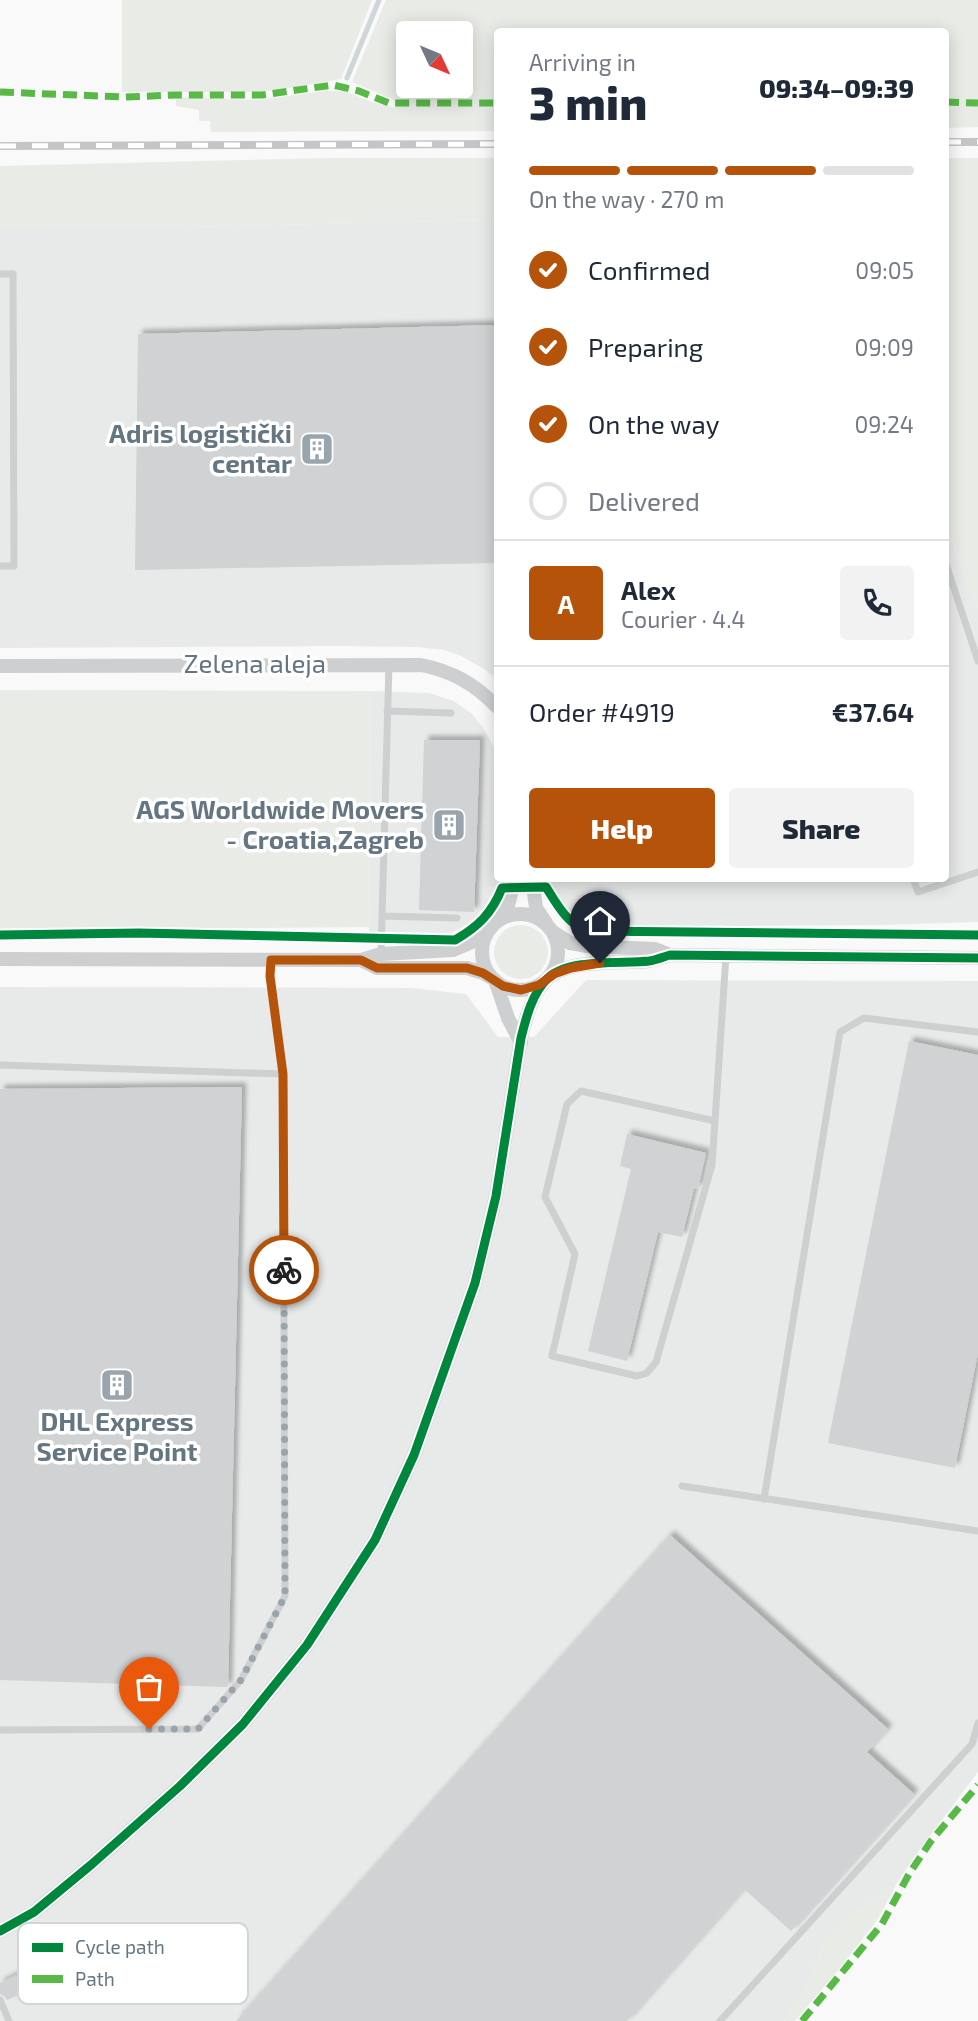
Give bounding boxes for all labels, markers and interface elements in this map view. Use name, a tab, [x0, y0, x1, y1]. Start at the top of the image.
north arrow	[396, 21, 472, 98]
map controls	[396, 21, 473, 98]
text: Arriving in	[529, 48, 636, 76]
text: 09:34–09:39	[759, 72, 914, 103]
text: 3 min	[529, 74, 647, 129]
text: On the way · 270 m	[529, 185, 724, 213]
icon: check	[529, 251, 567, 289]
text: Confirmed	[588, 254, 711, 285]
text: 09:05	[855, 256, 914, 284]
icon: check	[529, 328, 567, 366]
text: Preparing	[588, 331, 703, 362]
text: 09:09	[855, 333, 914, 361]
icon: check	[529, 405, 567, 443]
text: On the way	[588, 408, 719, 439]
text: 09:24	[854, 410, 914, 438]
place label: Adris logistički centar	[109, 417, 292, 478]
building icon: Adris logistički centar	[298, 430, 336, 468]
text: Delivered	[588, 485, 700, 516]
button: phone	[840, 566, 914, 640]
text: Alex	[621, 574, 676, 605]
text: A	[558, 588, 574, 619]
text: Courier · 4.4	[621, 605, 745, 633]
street label: Zelena aleja	[184, 647, 326, 678]
text: Order #4919	[529, 696, 675, 727]
text: €37.64	[832, 696, 914, 727]
button: Help	[529, 788, 715, 868]
button: Share	[729, 788, 914, 868]
place label: AGS Worldwide Movers - Croatia,Zagreb	[136, 793, 424, 854]
building icon: AGS Worldwide Movers - Croatia,Zagreb	[430, 806, 468, 844]
pin	[570, 891, 630, 963]
icon: home	[581, 902, 619, 940]
courier	[249, 1235, 319, 1305]
icon: bike	[265, 1251, 303, 1289]
building icon: DHL Express Service Point	[98, 1366, 136, 1404]
place label: DHL Express Service Point	[36, 1405, 198, 1466]
pin	[119, 1657, 179, 1729]
icon: bag	[130, 1668, 168, 1706]
legend	[18, 1923, 248, 2004]
text: Cycle path	[75, 1935, 165, 1958]
text: Path	[75, 1967, 115, 1990]

